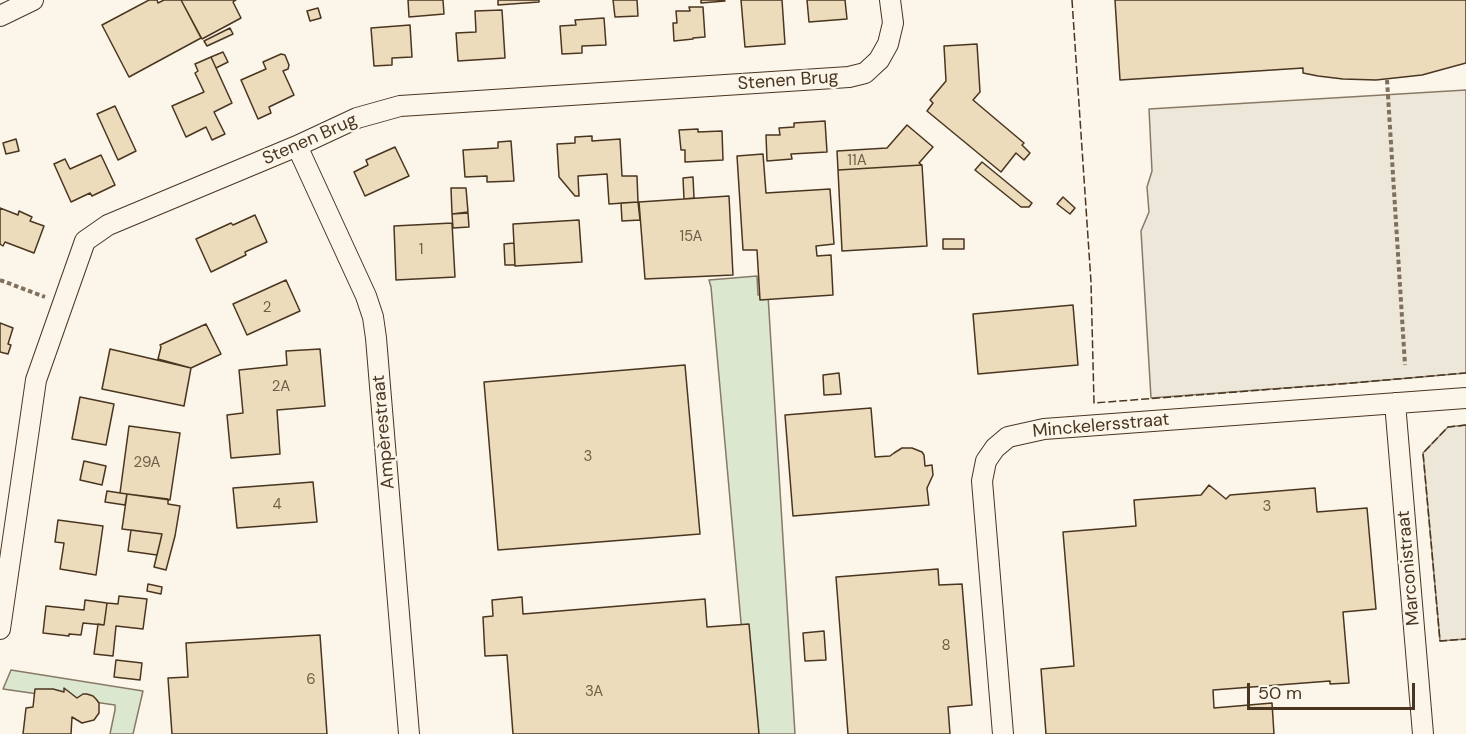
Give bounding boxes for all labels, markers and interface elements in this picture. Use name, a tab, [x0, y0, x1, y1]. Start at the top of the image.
street label: Stenen Brug	[737, 67, 839, 95]
street label: Stenen Brug	[259, 110, 361, 170]
house number: 11A	[847, 152, 867, 170]
house number: 15A	[679, 228, 703, 246]
house number: 1	[419, 241, 423, 259]
house number: 2	[263, 299, 271, 317]
street label: Ampèrestraat	[368, 374, 400, 490]
house number: 2A	[272, 378, 290, 396]
street label: Minckelersstraat	[1032, 409, 1170, 443]
house number: 3	[584, 448, 592, 466]
house number: 29A	[133, 454, 161, 472]
house number: 4	[272, 496, 282, 514]
house number: 3	[1263, 498, 1271, 516]
street label: Marconistraat	[1393, 509, 1425, 627]
house number: 8	[941, 637, 951, 655]
house number: 6	[306, 671, 316, 689]
scale bar	[1250, 671, 1418, 709]
text: 50 m	[1258, 681, 1302, 705]
house number: 3A	[585, 683, 603, 701]

